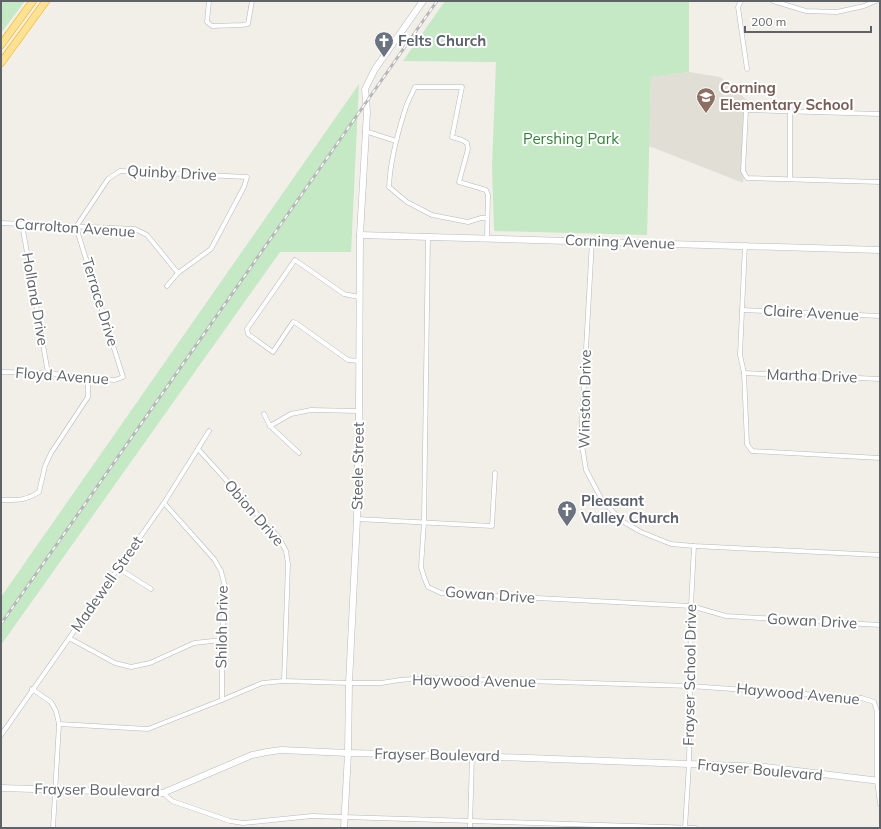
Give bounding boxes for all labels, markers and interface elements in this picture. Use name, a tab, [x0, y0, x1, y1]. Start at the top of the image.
scale bar	[745, 8, 871, 34]
text: 200 m	[751, 14, 786, 29]
church icon: Felts Church	[373, 30, 395, 58]
place label: Felts Church	[398, 31, 486, 50]
place label: Corning Elementary School	[720, 78, 853, 114]
school or university icon: Corning Elementary School	[695, 86, 717, 114]
park label: Pershing Park	[523, 129, 619, 148]
street label: Quinby Drive	[127, 161, 217, 184]
street label: Carrolton Avenue	[14, 214, 136, 241]
street label: Corning Avenue	[565, 230, 675, 253]
street label: Holland Drive	[18, 251, 53, 347]
street label: Terrace Drive	[78, 255, 123, 348]
street label: Claire Avenue	[763, 300, 859, 325]
street label: Winston Drive	[574, 349, 595, 449]
street label: Floyd Avenue	[15, 363, 109, 388]
street label: Martha Drive	[766, 364, 858, 387]
street label: Steele Street	[347, 422, 368, 510]
street label: Obion Drive	[220, 476, 288, 550]
place label: Pleasant Valley Church	[580, 491, 679, 527]
church icon: Pleasant Valley Church	[556, 499, 578, 527]
street label: Madewell Street	[67, 532, 147, 635]
street label: Gowan Drive	[444, 582, 536, 607]
street label: Shiloh Drive	[211, 585, 232, 669]
street label: Frayser School Drive	[679, 604, 700, 746]
street label: Gowan Drive	[766, 609, 858, 632]
street label: Haywood Avenue	[412, 670, 536, 691]
street label: Haywood Avenue	[736, 679, 861, 708]
street label: Frayser Boulevard	[374, 744, 500, 765]
street label: Frayser Boulevard	[697, 755, 823, 784]
street label: Frayser Boulevard	[34, 779, 160, 800]

